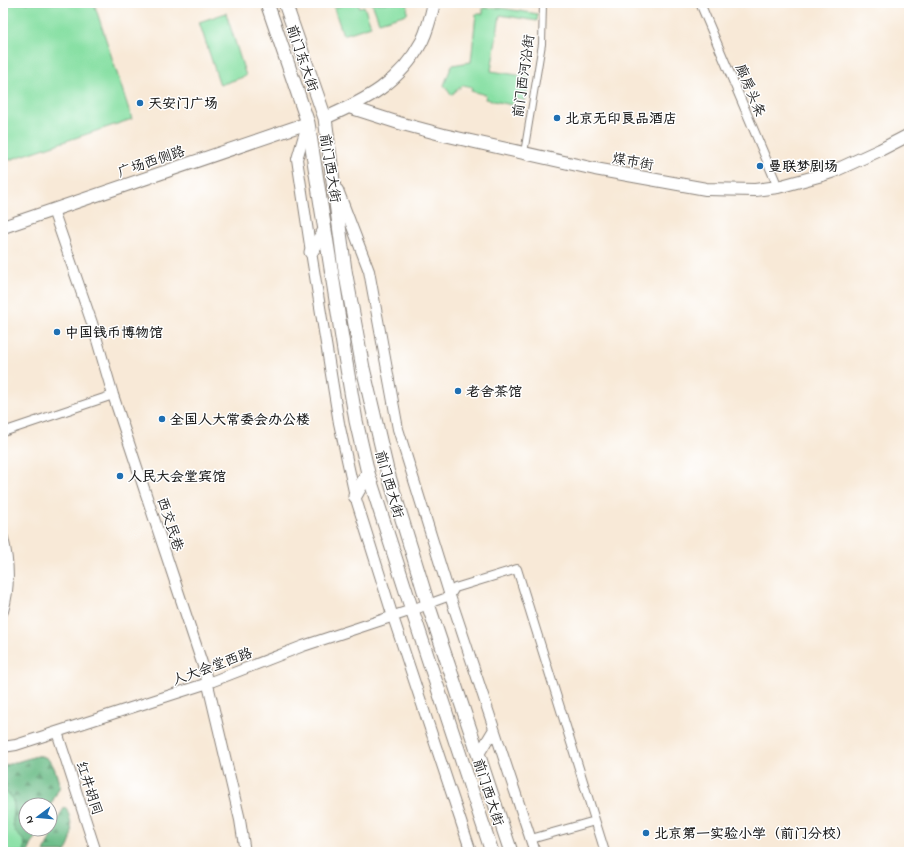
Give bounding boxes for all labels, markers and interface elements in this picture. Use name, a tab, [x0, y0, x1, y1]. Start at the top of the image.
street label: 前门东大街	[280, 22, 323, 95]
street label: 前门西河沿街	[508, 33, 541, 119]
street label: 廊房头条	[729, 61, 770, 120]
place label: 天安门广场	[148, 94, 218, 115]
marker: 天安门广场	[135, 98, 145, 108]
place label: 北京无印良品酒店	[565, 109, 677, 130]
marker: 北京无印良品酒店	[552, 113, 562, 123]
street label: 前门西大街	[314, 132, 345, 204]
street label: 广场西侧路	[115, 141, 188, 184]
street label: 煤市街	[610, 148, 655, 176]
place label: 曼联梦剧场	[768, 157, 838, 178]
marker: 曼联梦剧场	[755, 161, 765, 171]
place label: 中国钱币博物馆	[65, 323, 163, 344]
marker: 中国钱币博物馆	[52, 327, 62, 337]
place label: 老舍茶馆	[466, 382, 522, 403]
marker: 老舍茶馆	[453, 386, 463, 396]
place label: 全国人大常委会办公楼	[170, 410, 310, 431]
marker: 全国人大常委会办公楼	[157, 414, 167, 424]
street label: 前门西大街	[369, 448, 408, 521]
place label: 人民大会堂宾馆	[128, 467, 226, 488]
marker: 人民大会堂宾馆	[115, 471, 125, 481]
street label: 西交民巷	[151, 495, 189, 555]
street label: 人大会堂西路	[169, 643, 256, 692]
street label: 前门西大街	[467, 756, 508, 829]
street label: 红井胡同	[70, 759, 107, 818]
north arrow	[18, 797, 58, 837]
text: N	[21, 814, 38, 825]
place label: 北京第一实验小学（前门分校）	[654, 824, 850, 845]
marker: 北京第一实验小学（前门分校）	[641, 828, 651, 838]

